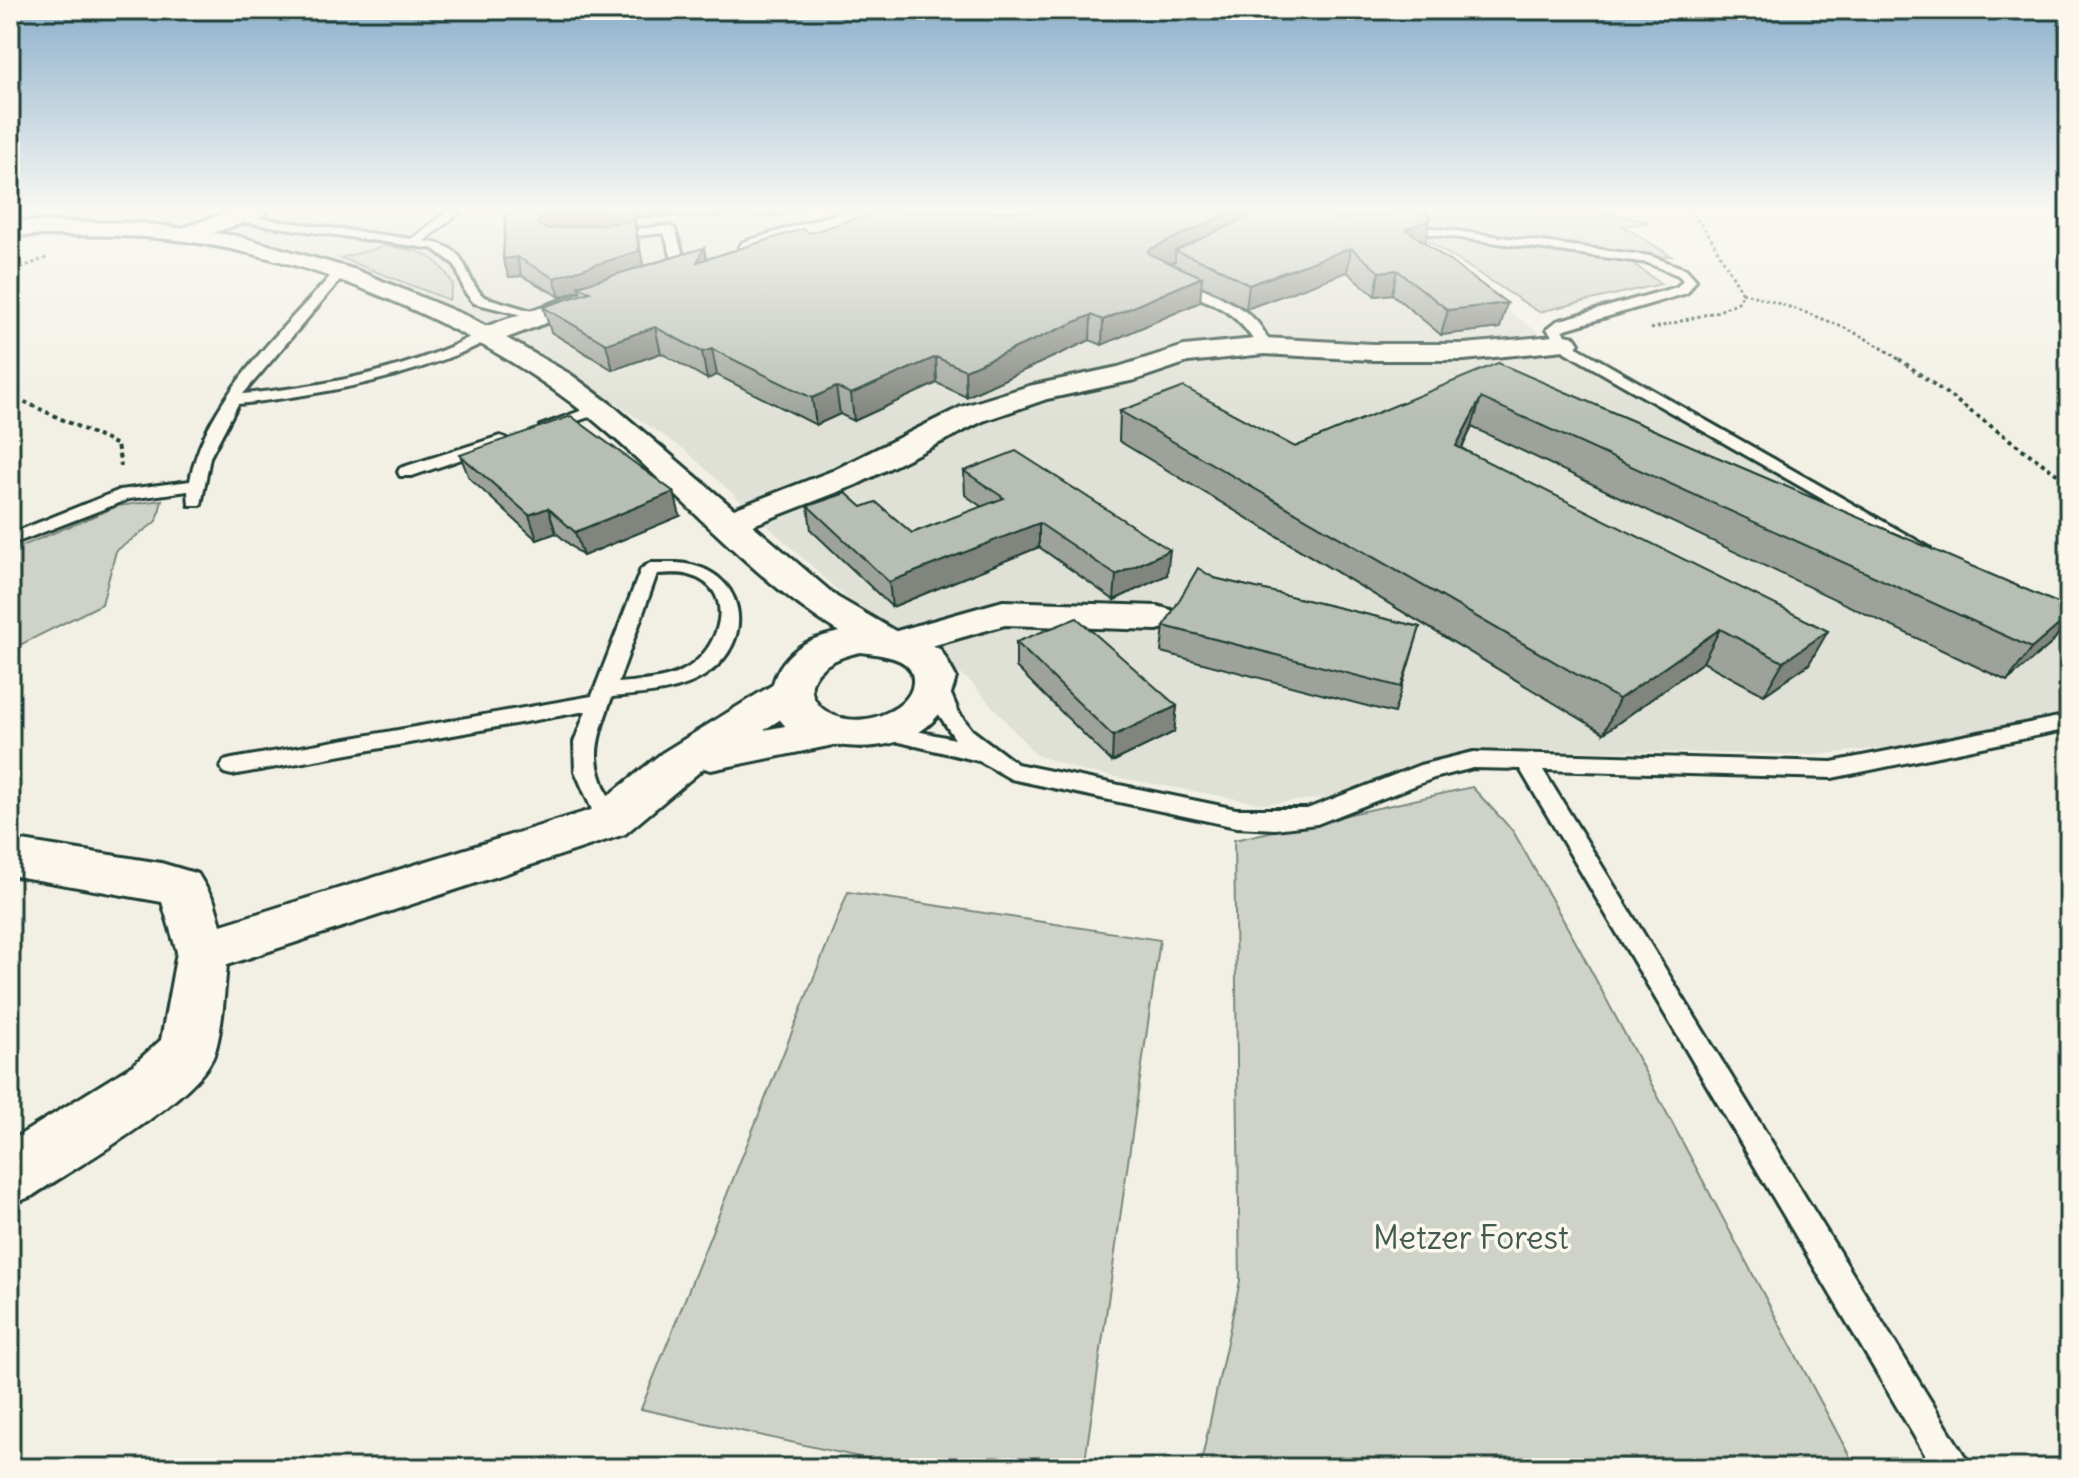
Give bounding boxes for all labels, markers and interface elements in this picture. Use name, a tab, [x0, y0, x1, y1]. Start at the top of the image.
park label: Metzer Forest	[1373, 1217, 1569, 1258]

